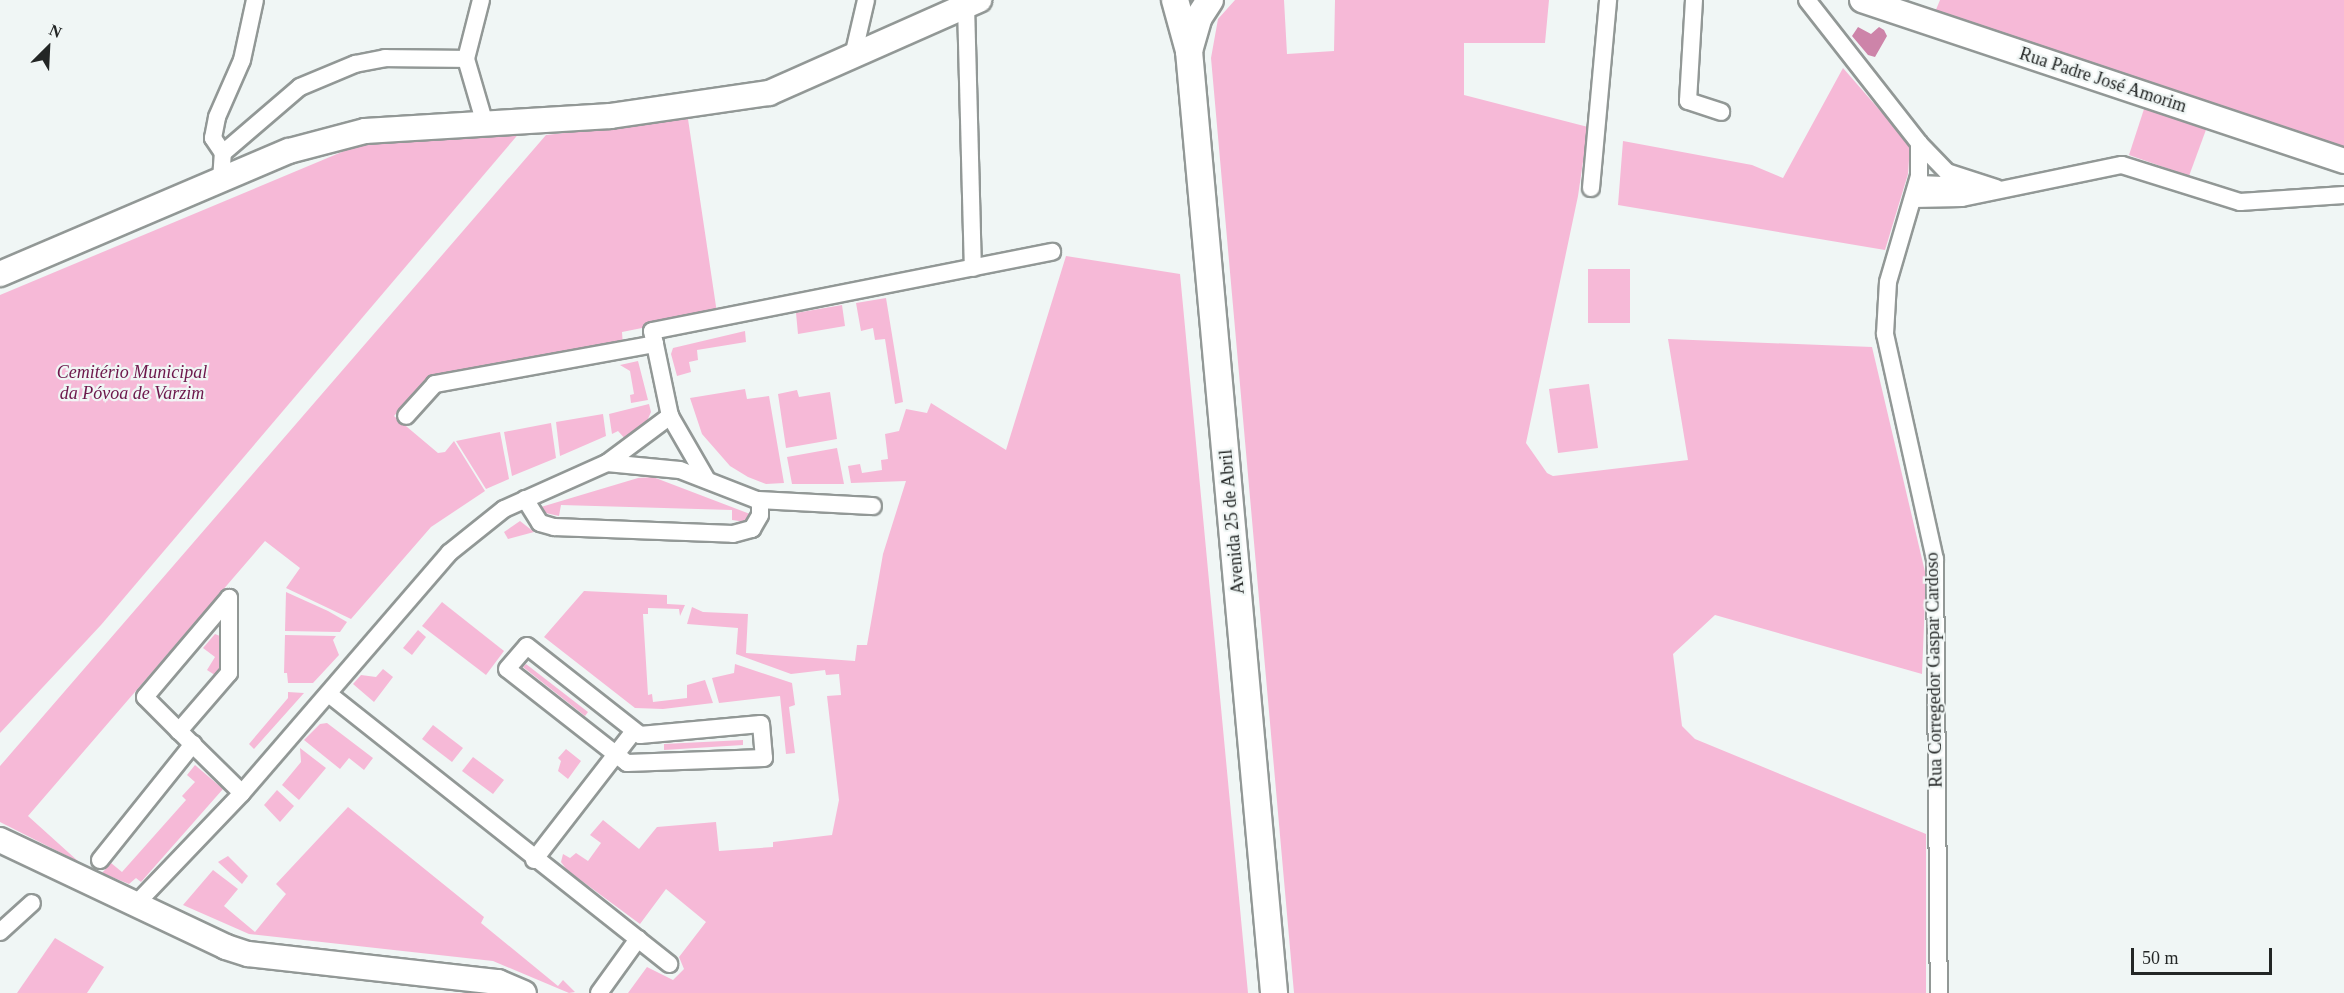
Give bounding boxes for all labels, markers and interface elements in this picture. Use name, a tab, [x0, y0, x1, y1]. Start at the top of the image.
north arrow	[18, 18, 78, 78]
text: N	[47, 21, 64, 41]
street label: Rua Padre José Amorim	[2016, 43, 2190, 117]
park label: Cemitério Municipal da Póvoa de Varzim	[57, 362, 207, 404]
street label: Avenida 25 de Abril	[1215, 448, 1249, 596]
street label: Rua Corregedor Gaspar Cardoso	[1921, 552, 1947, 788]
scale bar	[2134, 936, 2275, 974]
text: 50 m	[2142, 948, 2179, 968]

